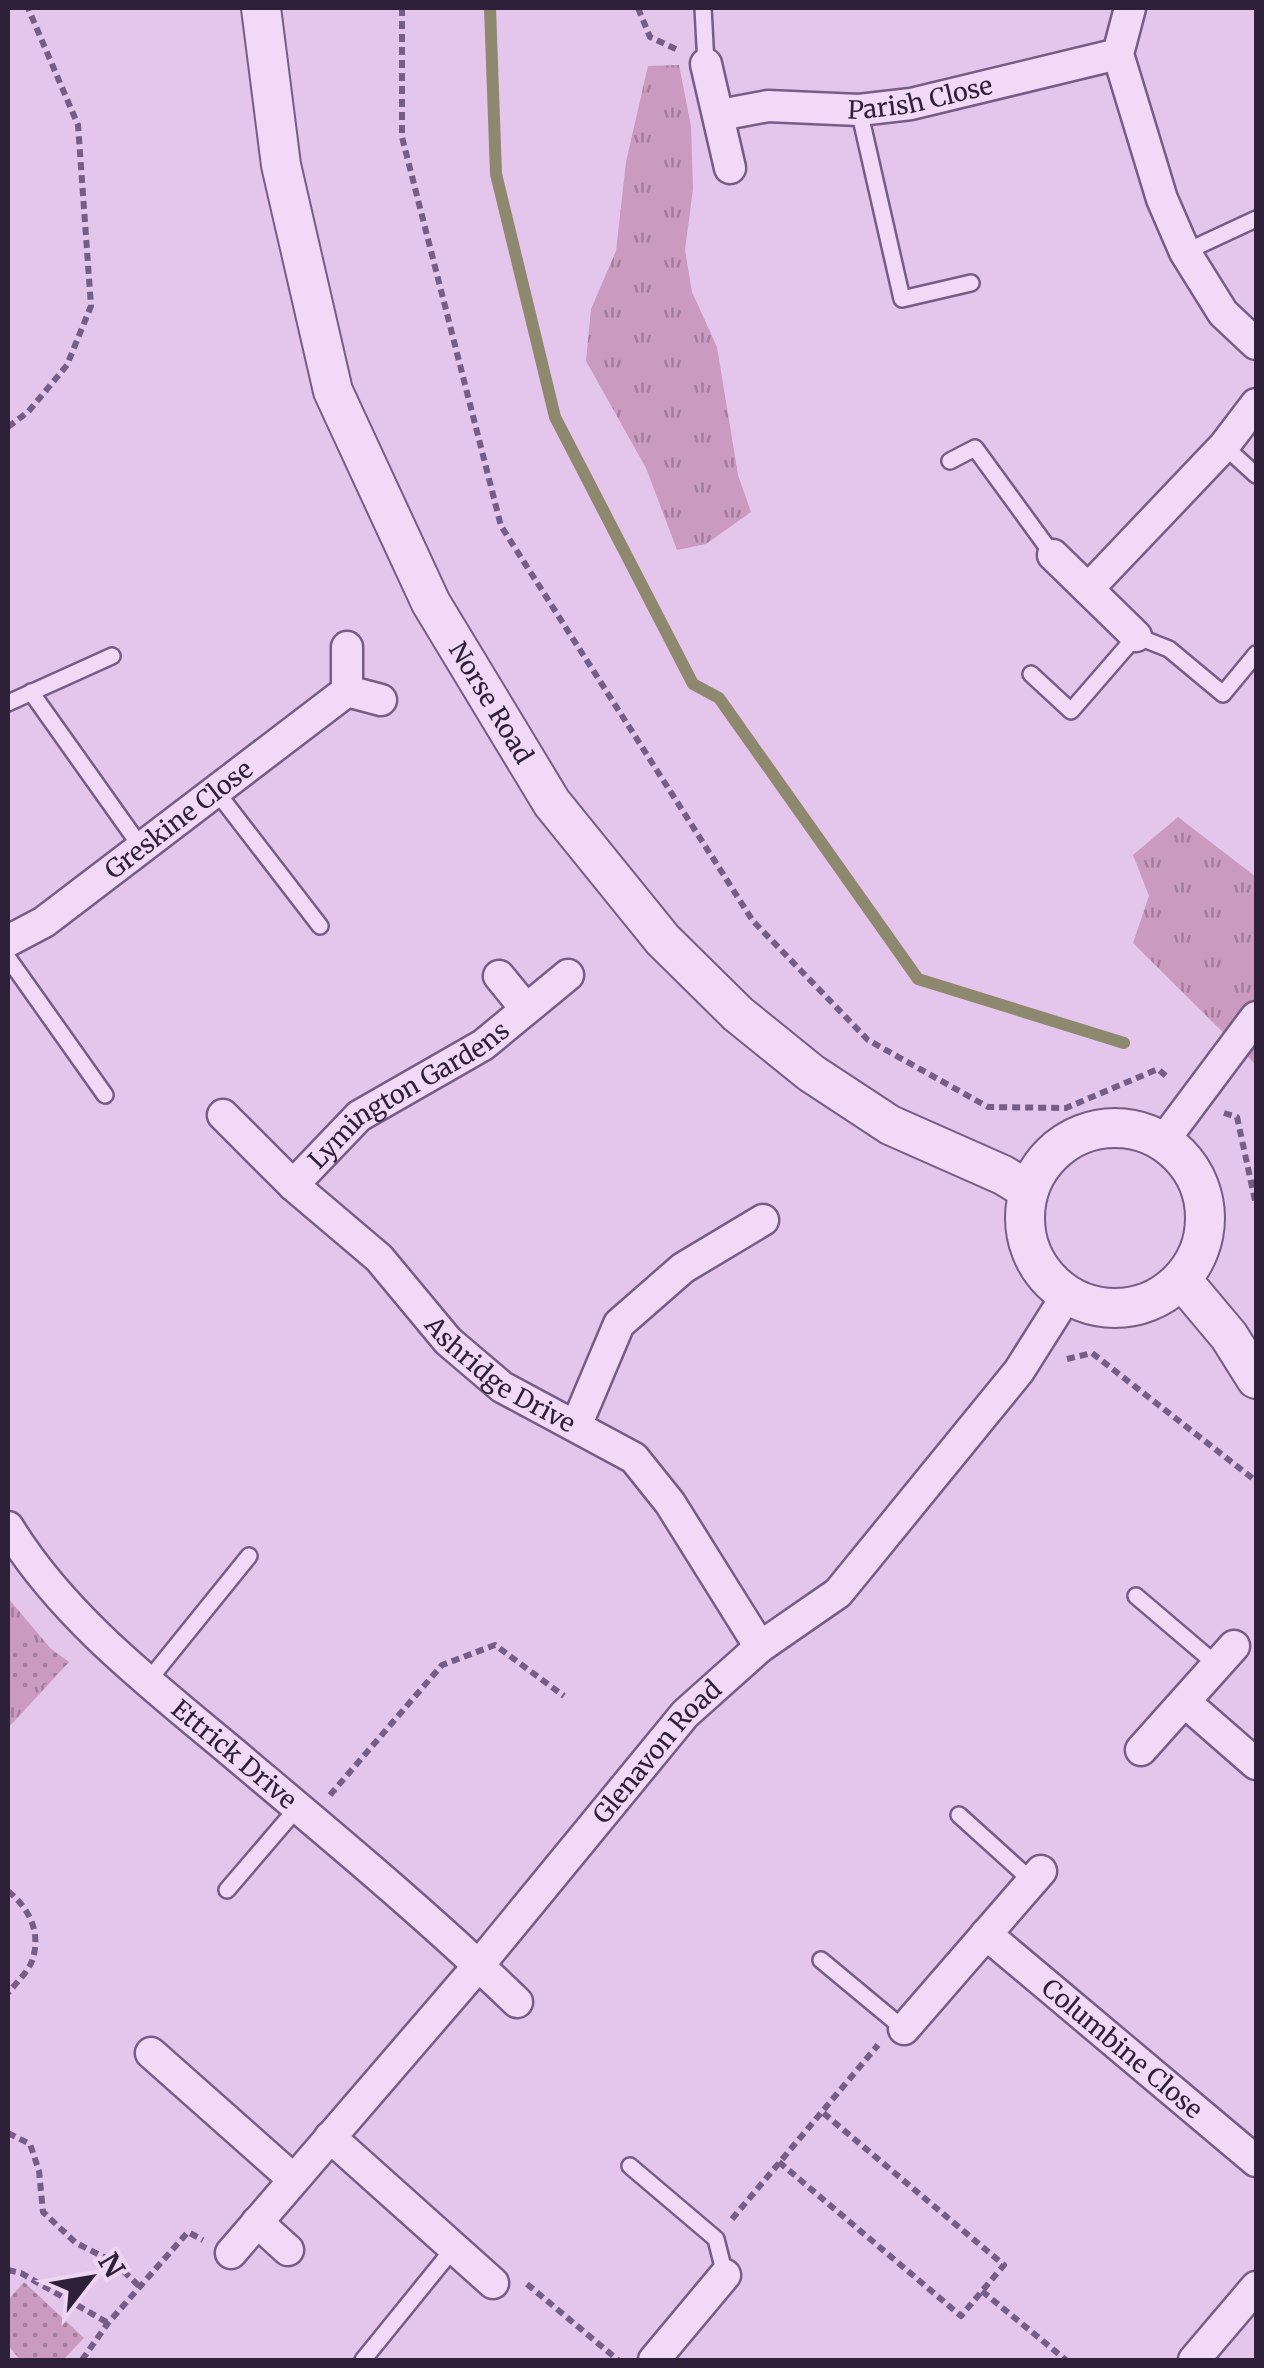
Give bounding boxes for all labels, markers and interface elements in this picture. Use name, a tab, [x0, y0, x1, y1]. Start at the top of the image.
street label: Parish Close	[847, 69, 996, 126]
street label: Norse Road	[442, 636, 540, 769]
street label: Greskine Close	[98, 753, 259, 886]
street label: Lymington Gardens	[301, 1014, 516, 1175]
street label: Ashridge Drive	[418, 1309, 581, 1439]
street label: Glenavon Road	[586, 1673, 728, 1830]
street label: Ettrick Drive	[165, 1693, 303, 1816]
street label: Columbine Close	[1035, 1972, 1209, 2125]
north arrow	[40, 2228, 140, 2328]
text: N	[90, 2246, 133, 2284]

